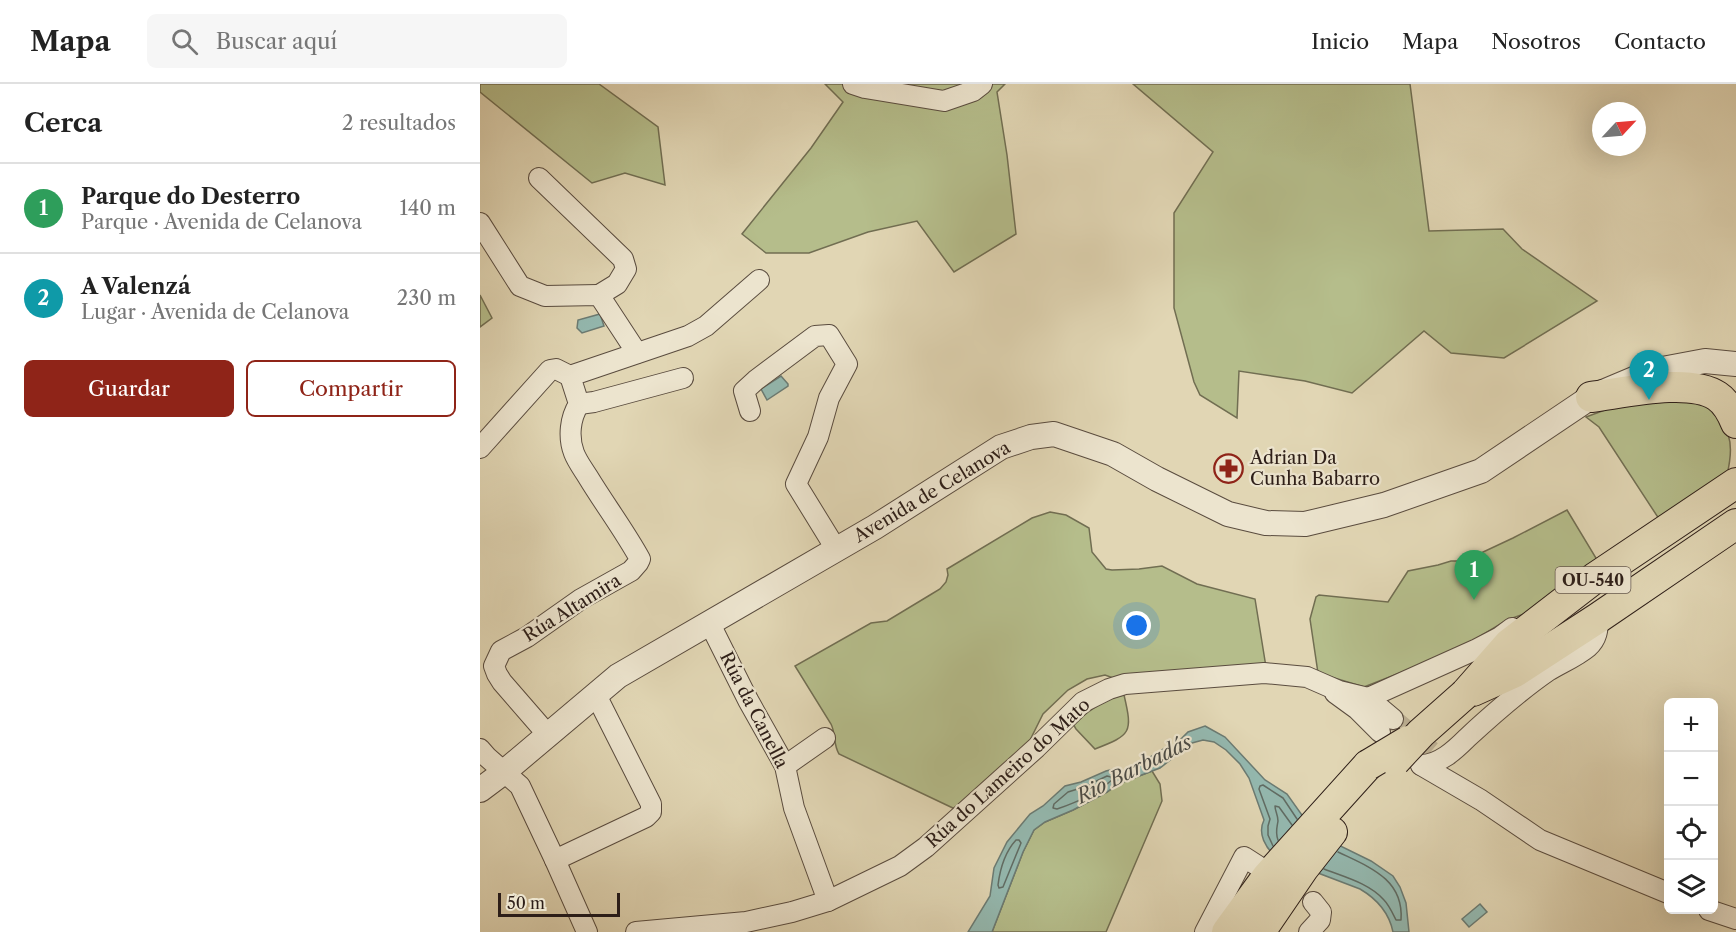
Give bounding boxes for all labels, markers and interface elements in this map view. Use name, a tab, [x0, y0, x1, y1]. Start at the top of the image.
search box	[147, 14, 567, 68]
text: Mapa	[30, 24, 111, 58]
icon: search	[168, 25, 201, 58]
text: Buscar aquí	[216, 28, 337, 55]
text: Inicio	[1311, 29, 1369, 54]
text: Mapa	[1402, 29, 1458, 54]
text: Nosotros	[1491, 29, 1581, 54]
text: Contacto	[1614, 29, 1706, 54]
north arrow	[1592, 102, 1646, 156]
text: Cerca	[24, 107, 102, 139]
text: 2 resultados	[342, 111, 456, 135]
text: Parque do Desterro	[81, 183, 300, 210]
text: 1	[39, 196, 48, 220]
text: 140 m	[399, 196, 456, 220]
text: Parque · Avenida de Celanova	[81, 210, 362, 234]
text: A Valenzá	[81, 273, 191, 300]
text: 2	[38, 286, 49, 310]
text: 230 m	[397, 286, 456, 310]
text: Lugar · Avenida de Celanova	[81, 300, 349, 324]
pin: 2	[1630, 350, 1668, 400]
button: Guardar	[24, 360, 234, 417]
button: Compartir	[246, 360, 456, 417]
street label: Avenida de Celanova	[849, 436, 1015, 548]
place label: Adrian Da Cunha Babarro	[1249, 447, 1380, 490]
pharmacy icon: Adrian Da Cunha Babarro	[1213, 452, 1245, 484]
pin: 1	[1454, 550, 1494, 600]
road number: OU-540	[1556, 567, 1630, 593]
street label: Rúa Altamira	[519, 569, 625, 647]
your location	[1122, 611, 1151, 640]
street label: Rúa da Canella	[715, 648, 793, 772]
street label: Rúa do Lameiro do Mato	[921, 693, 1095, 853]
map controls	[1664, 698, 1718, 914]
button: +	[1664, 698, 1718, 752]
water label: Rio Barbadás	[1070, 729, 1196, 809]
button: −	[1664, 752, 1718, 806]
button: locate	[1664, 806, 1718, 860]
button: layers	[1664, 860, 1718, 914]
scale bar	[498, 890, 620, 918]
text: 50 m	[507, 893, 545, 913]

